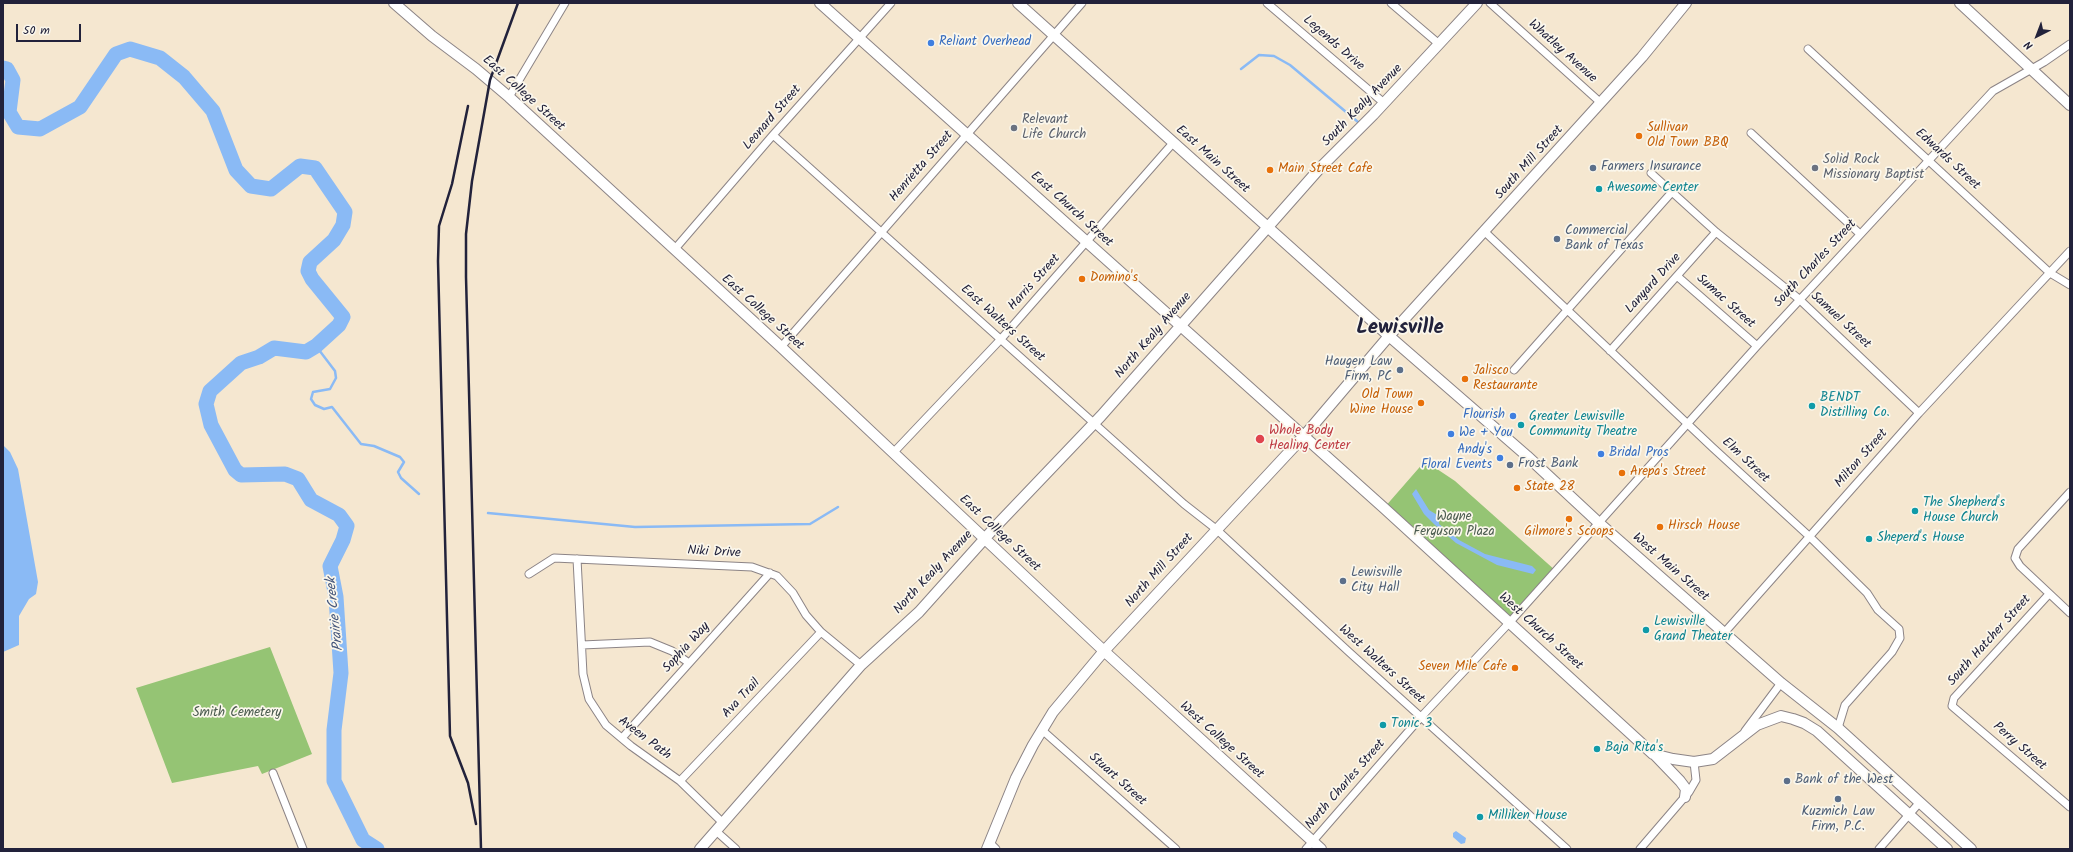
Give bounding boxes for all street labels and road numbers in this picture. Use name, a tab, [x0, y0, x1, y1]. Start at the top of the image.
street label: Legends Drive	[1299, 13, 1367, 75]
street label: Whatley Avenue	[1524, 17, 1600, 87]
street label: East College Street	[479, 53, 567, 135]
street label: South Kealy Avenue	[1320, 62, 1406, 150]
street label: Leonard Street	[741, 82, 805, 154]
street label: East Main Street	[1172, 123, 1252, 197]
street label: South Mill Street	[1493, 123, 1567, 203]
street label: Edwards Street	[1911, 126, 1983, 194]
street label: Henrietta Street	[887, 128, 957, 206]
street label: East Church Street	[1026, 169, 1116, 251]
street label: South Charles Street	[1771, 217, 1861, 311]
street label: Lanyard Drive	[1623, 251, 1685, 317]
street label: Harris Street	[1006, 252, 1064, 314]
street label: East College Street	[718, 272, 806, 354]
street label: Sumac Street	[1692, 272, 1758, 332]
street label: East Walters Street	[957, 282, 1047, 366]
street label: Samuel Street	[1807, 289, 1873, 353]
street label: North Kealy Avenue	[1112, 290, 1196, 382]
street label: Milton Street	[1832, 426, 1892, 492]
street label: Elm Street	[1718, 435, 1772, 487]
street label: East College Street	[955, 492, 1043, 576]
street label: North Kealy Avenue	[891, 528, 977, 618]
street label: North Mill Street	[1123, 531, 1197, 611]
street label: West Main Street	[1629, 531, 1711, 605]
street label: Niki Drive	[687, 544, 741, 562]
street label: West Church Street	[1495, 590, 1585, 674]
street label: South Hatcher Street	[1945, 592, 2035, 690]
street label: Sophia Way	[660, 619, 714, 677]
street label: West Walters Street	[1335, 622, 1427, 708]
street label: Ava Trail	[720, 676, 764, 722]
street label: West College Street	[1176, 699, 1266, 783]
street label: Aveen Path	[614, 714, 674, 764]
street label: Perry Street	[1989, 720, 2049, 774]
street label: North Charles Street	[1303, 737, 1389, 833]
street label: Stuart Street	[1085, 750, 1149, 810]

